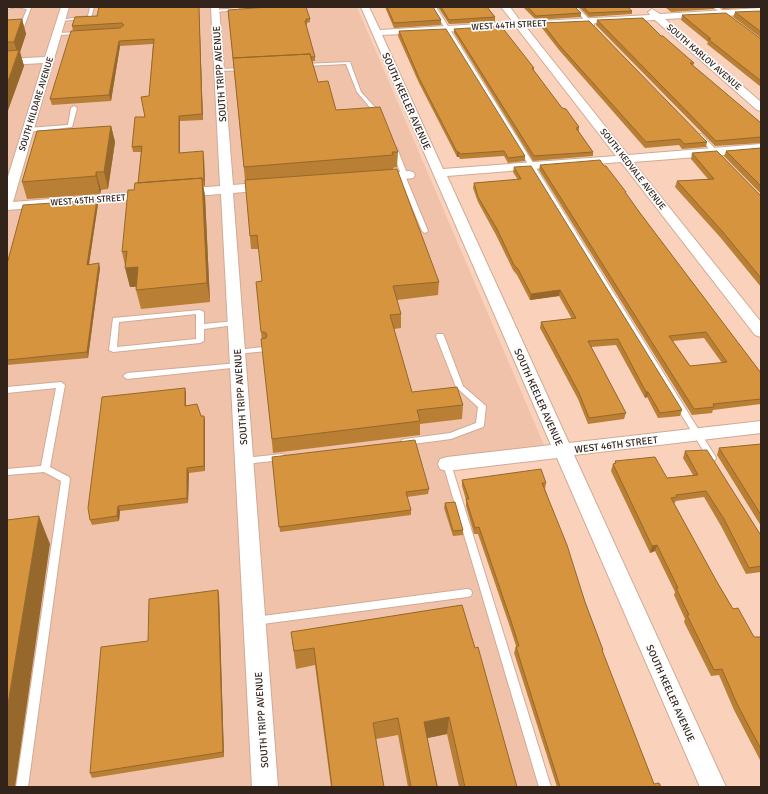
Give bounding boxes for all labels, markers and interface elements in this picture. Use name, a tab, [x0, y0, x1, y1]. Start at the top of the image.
street label: WEST 44TH STREET	[471, 18, 547, 33]
street label: SOUTH KARLOV AVENUE	[664, 22, 743, 93]
street label: SOUTH TRIPP AVENUE	[211, 25, 229, 122]
street label: SOUTH KEELER AVENUE	[379, 51, 433, 152]
street label: SOUTH KILDARE AVENUE	[17, 56, 56, 153]
street label: SOUTH KEDVALE AVENUE	[597, 126, 668, 212]
street label: WEST 45TH STREET	[50, 192, 127, 209]
street label: SOUTH KEELER AVENUE	[511, 347, 565, 448]
street label: SOUTH TRIPP AVENUE	[232, 348, 250, 445]
street label: WEST 46TH STREET	[574, 434, 658, 456]
street label: SOUTH KEELER AVENUE	[643, 643, 697, 744]
street label: SOUTH TRIPP AVENUE	[253, 671, 271, 768]

